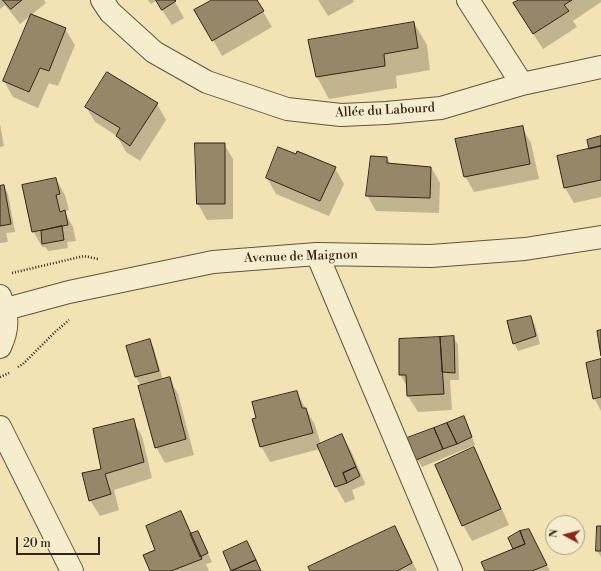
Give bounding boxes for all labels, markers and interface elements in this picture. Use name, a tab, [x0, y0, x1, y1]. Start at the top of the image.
street label: Allée du Labourd	[335, 101, 435, 121]
street label: Avenue de Maignon	[244, 247, 358, 267]
north arrow	[545, 515, 585, 555]
text: N	[547, 528, 562, 539]
scale bar	[18, 529, 102, 555]
text: 20 m	[23, 536, 51, 551]

